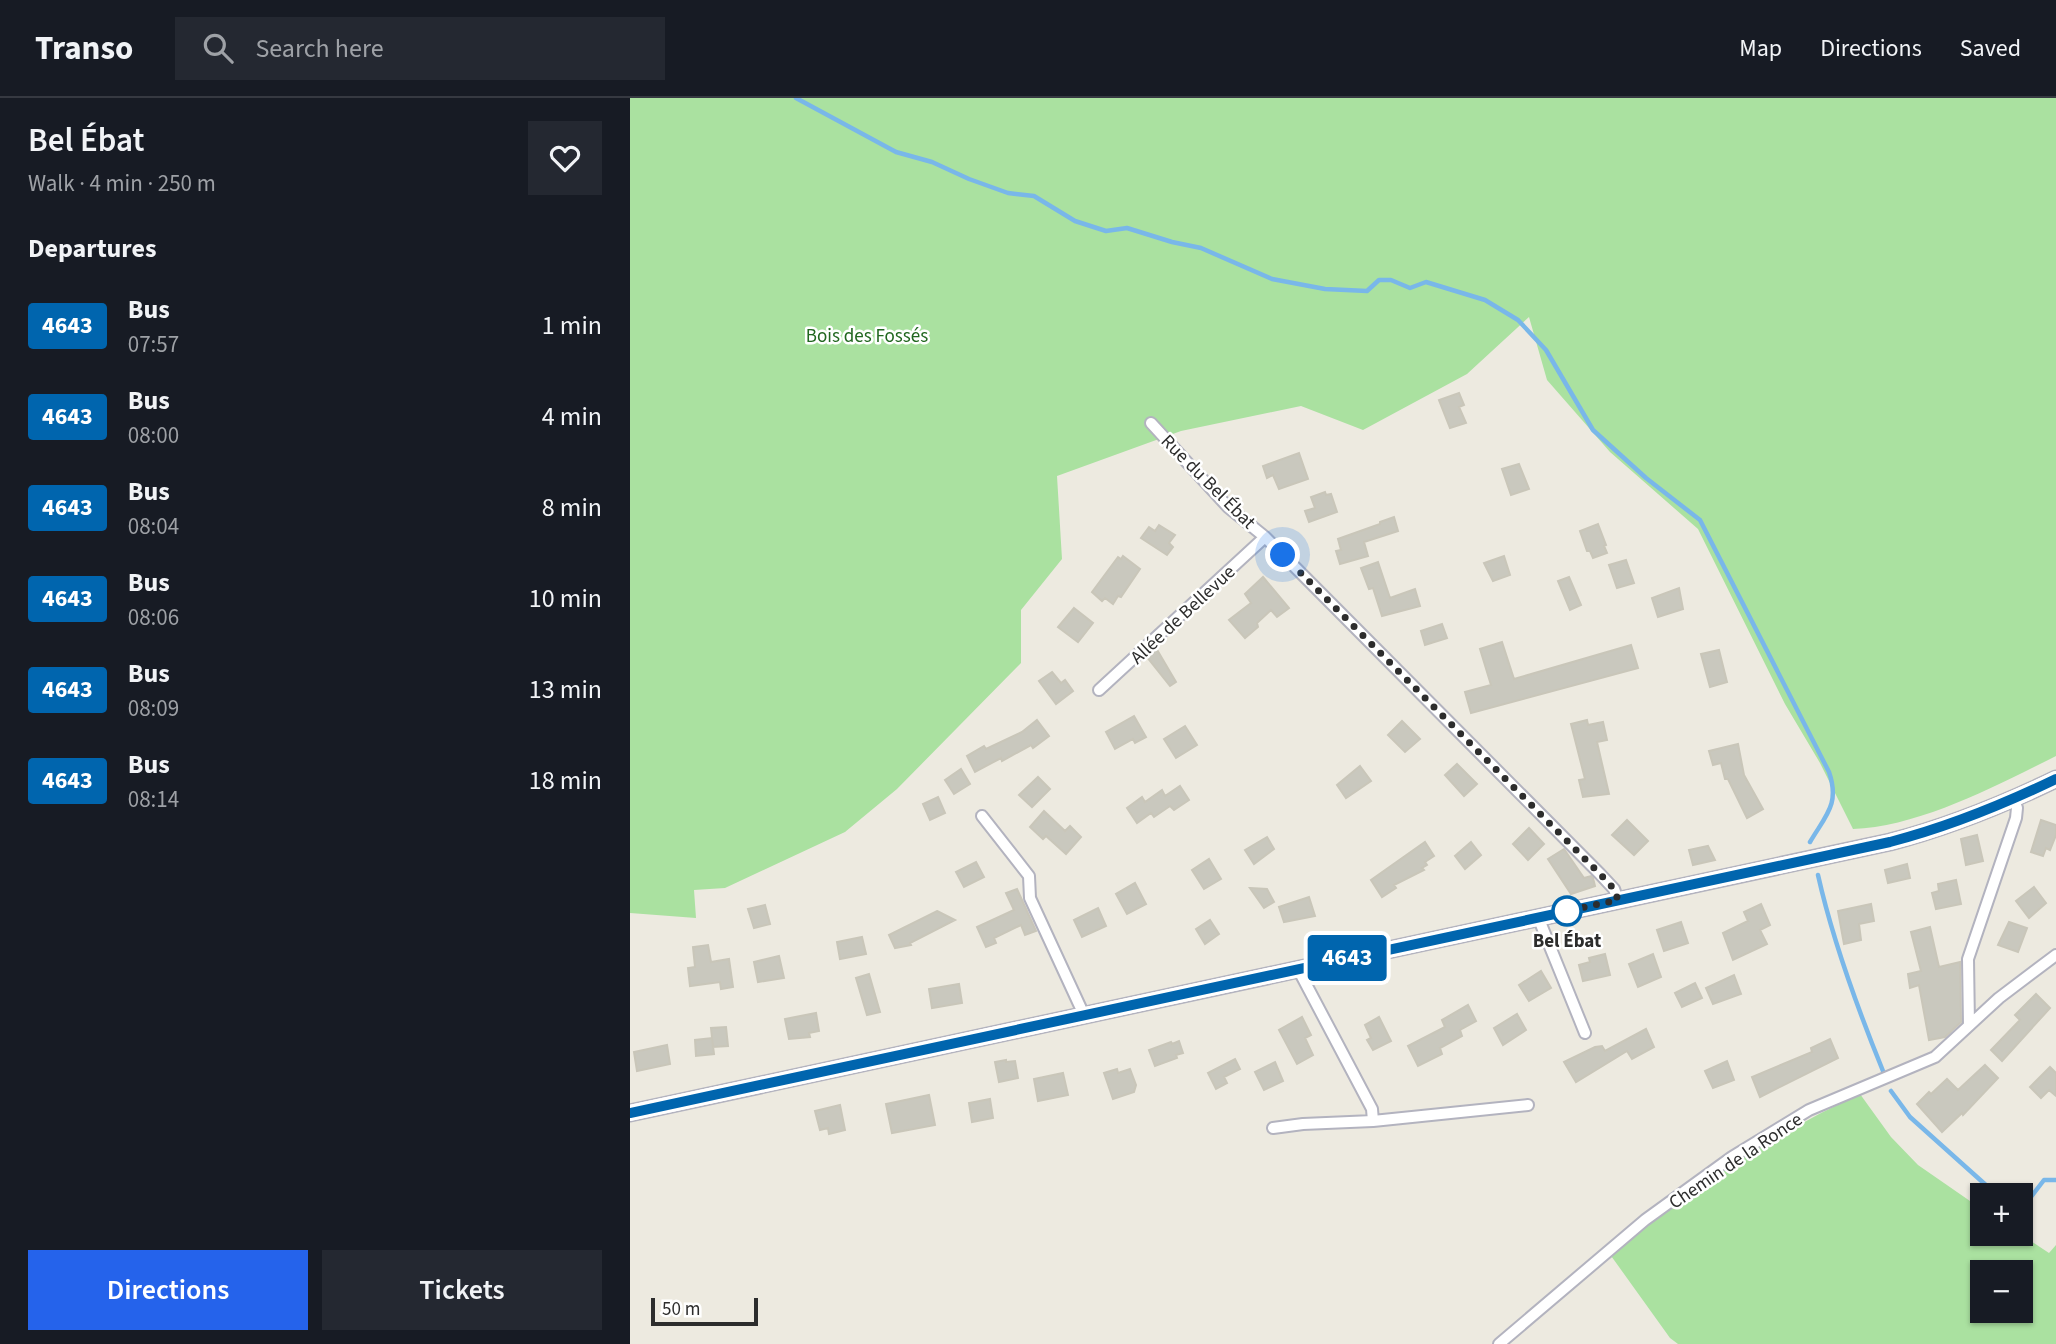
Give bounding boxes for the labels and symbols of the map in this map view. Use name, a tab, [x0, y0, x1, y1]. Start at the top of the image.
park label: Bois des Fossés	[806, 323, 928, 350]
street label: Rue du Bel Ébat	[1154, 429, 1262, 536]
your location	[1265, 537, 1300, 572]
street label: Allée de Bellevue	[1124, 559, 1242, 671]
marker: Bel Ébat	[1552, 896, 1582, 926]
place label: Bel Ébat	[1533, 928, 1601, 955]
line badge: 4643	[1298, 935, 1396, 981]
street label: Chemin de la Ronce	[1664, 1106, 1808, 1216]
scale bar	[651, 1295, 758, 1327]

